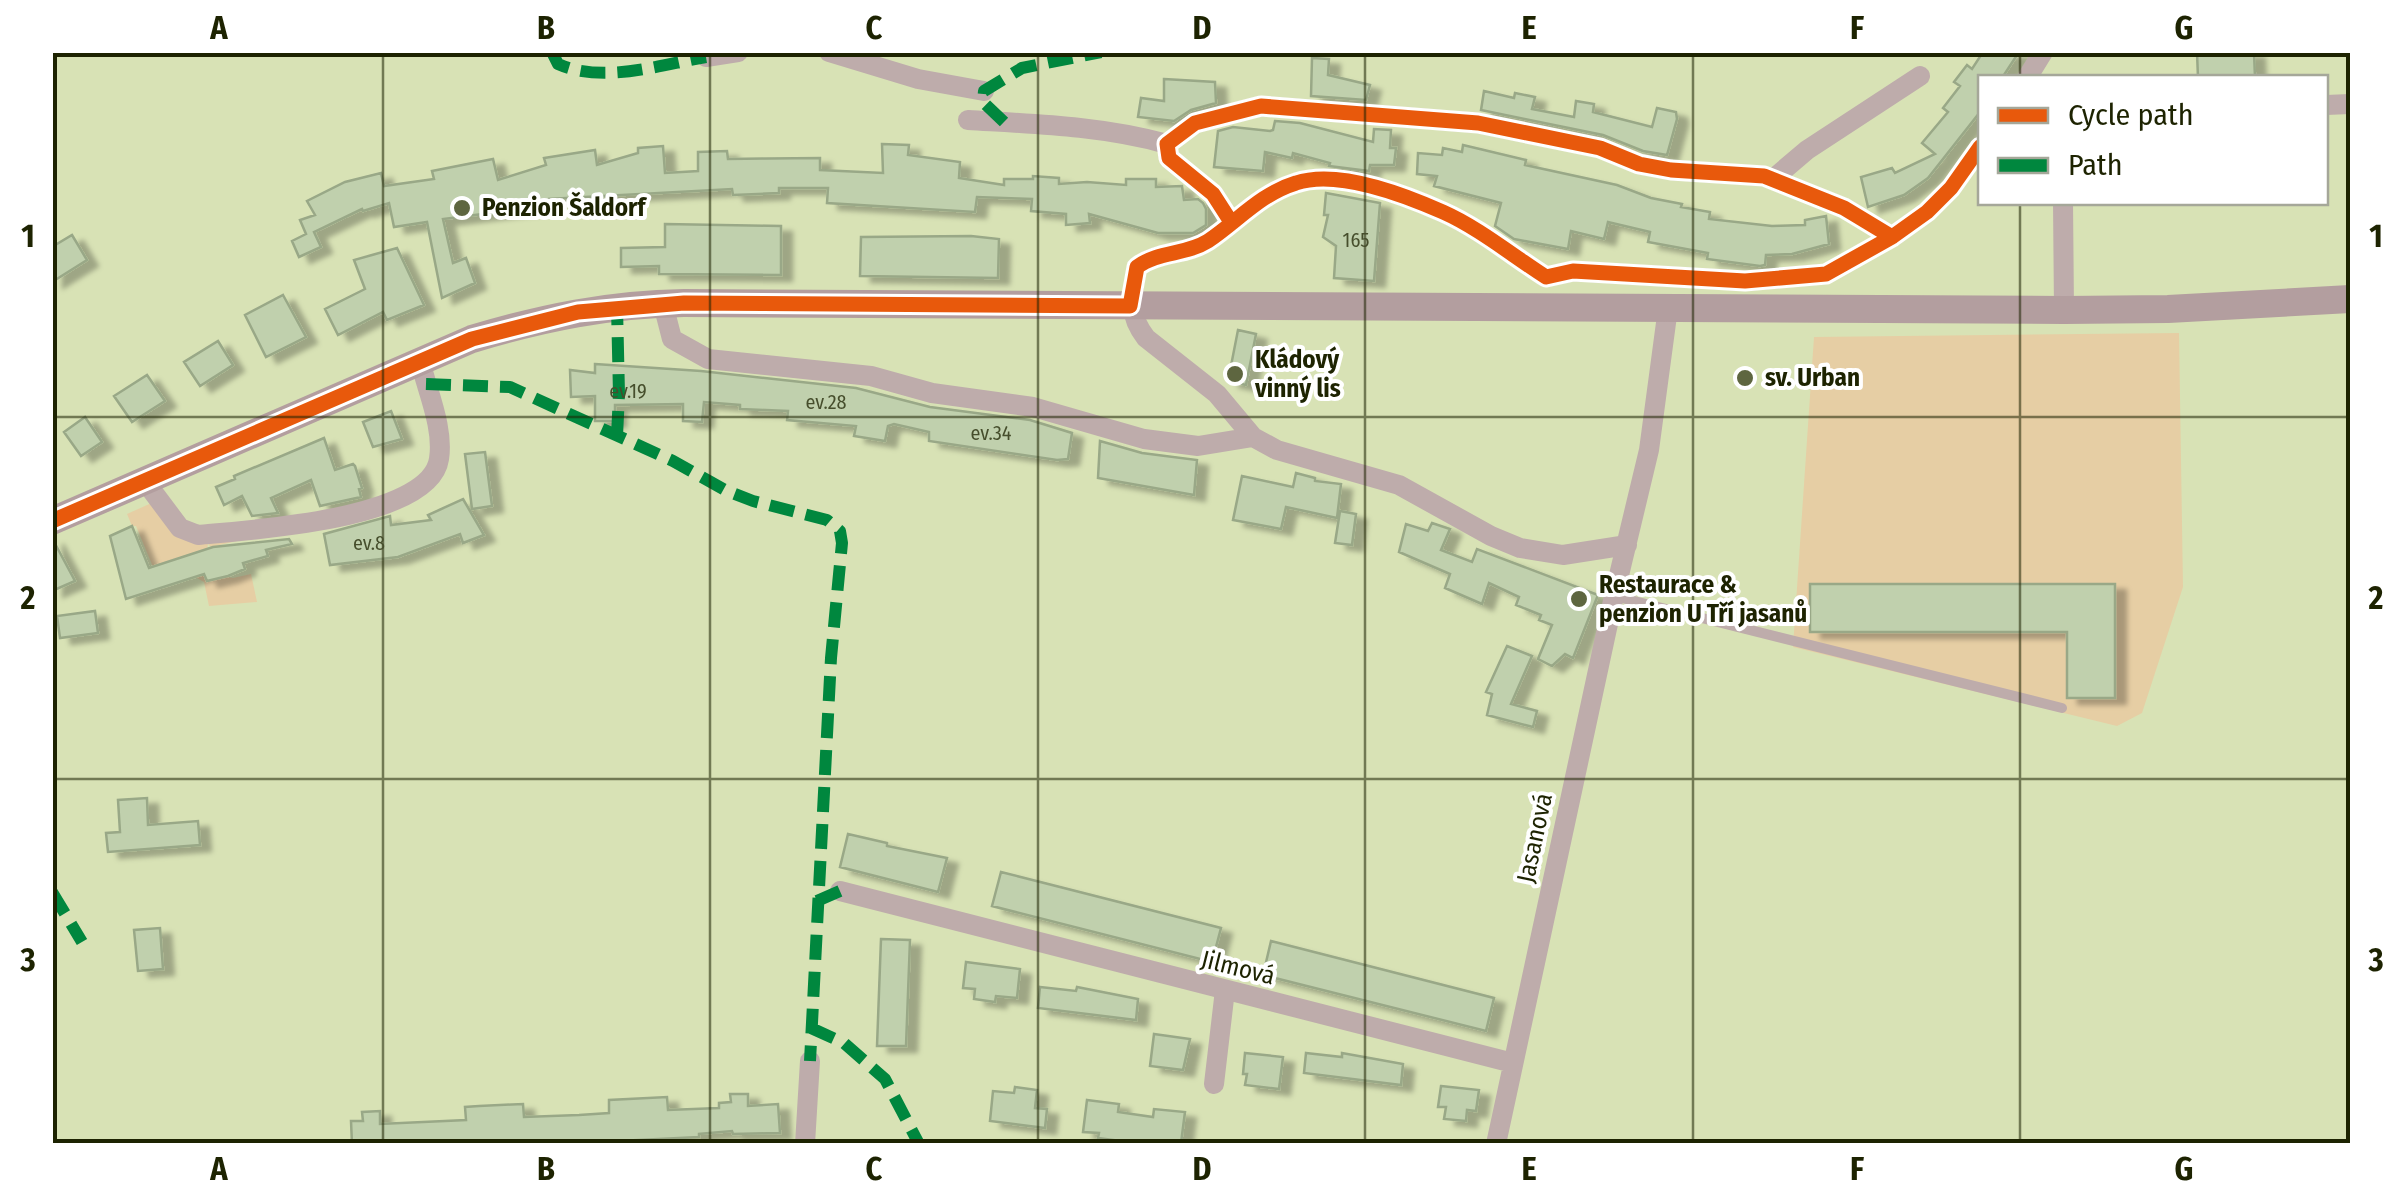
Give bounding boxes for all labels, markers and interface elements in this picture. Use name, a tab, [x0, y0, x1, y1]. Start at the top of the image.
text: A	[209, 9, 228, 47]
text: B	[537, 9, 555, 47]
text: C	[866, 9, 883, 47]
text: D	[1192, 9, 1212, 47]
text: E	[1521, 9, 1537, 47]
text: F	[1850, 9, 1864, 47]
text: G	[2175, 9, 2193, 47]
legend	[1978, 75, 2328, 205]
text: Cycle path	[2068, 97, 2194, 133]
text: Path	[2068, 147, 2122, 183]
place label: Penzion Šaldorf	[482, 191, 647, 223]
marker: Penzion Šaldorf	[451, 197, 473, 219]
text: 1	[21, 217, 35, 255]
text: 1	[2369, 217, 2383, 255]
house number: 165	[1343, 228, 1369, 252]
place label: Kládový vinný lis	[1254, 345, 1341, 404]
marker: Kládový vinný lis	[1224, 363, 1246, 385]
place label: sv. Urban	[1765, 363, 1860, 393]
marker: sv. Urban	[1734, 367, 1756, 389]
house number: ev.19	[609, 379, 647, 403]
house number: ev.28	[806, 390, 846, 414]
house number: ev.34	[971, 421, 1012, 445]
house number: ev.8	[353, 531, 385, 555]
place label: Restaurace & penzion U Tří jasanů	[1599, 570, 1807, 629]
text: 2	[20, 579, 36, 617]
text: 2	[2368, 579, 2384, 617]
marker: Restaurace & penzion U Tří jasanů	[1568, 588, 1590, 610]
street label: Jasanová	[1511, 790, 1559, 886]
text: 3	[19, 941, 36, 979]
text: 3	[2367, 941, 2384, 979]
street label: Jilmová	[1198, 944, 1278, 992]
text: A	[209, 1150, 228, 1188]
text: B	[537, 1150, 555, 1188]
text: C	[866, 1150, 883, 1188]
text: D	[1192, 1150, 1212, 1188]
text: E	[1521, 1150, 1537, 1188]
text: F	[1850, 1150, 1864, 1188]
text: G	[2175, 1150, 2193, 1188]

